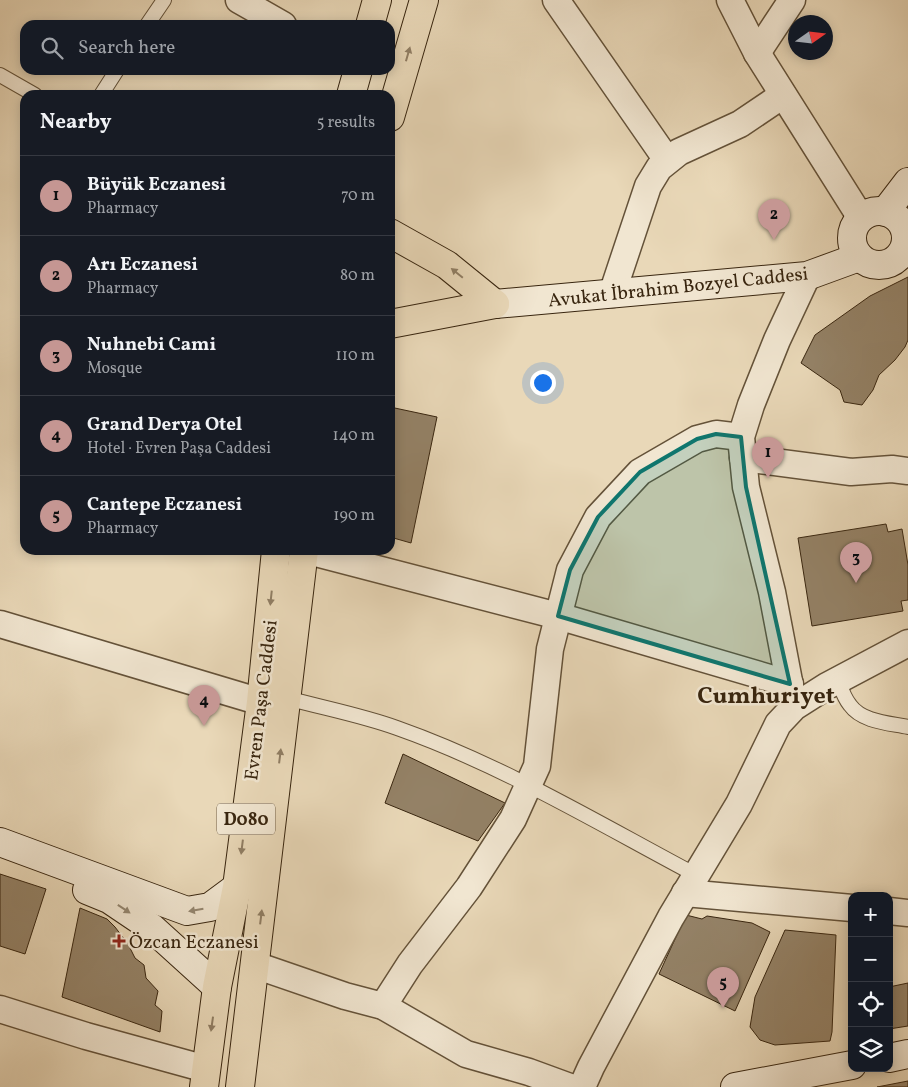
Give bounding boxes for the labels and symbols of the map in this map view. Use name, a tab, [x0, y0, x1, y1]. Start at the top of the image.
north arrow	[788, 15, 833, 60]
one-way arrow	[405, 46, 413, 61]
pin: 2	[758, 199, 790, 240]
street label: Avukat İbrahim Bozyel Caddesi	[547, 261, 810, 315]
one-way arrow	[451, 268, 464, 279]
your location	[530, 370, 556, 396]
pin: 1	[752, 437, 784, 478]
pin: 3	[840, 542, 872, 583]
one-way arrow	[267, 591, 275, 607]
street label: Evren Paşa Caddesi	[239, 618, 285, 782]
district label: Cumhuriyet	[697, 680, 835, 714]
pin: 4	[188, 685, 220, 726]
one-way arrow	[276, 747, 284, 763]
road number: D080	[217, 804, 275, 834]
one-way arrow	[238, 839, 246, 855]
one-way arrow	[118, 905, 131, 914]
one-way arrow	[187, 906, 203, 914]
one-way arrow	[257, 909, 265, 925]
place label: Özcan Eczanesi	[129, 930, 259, 956]
marker: Özcan Eczanesi	[113, 935, 125, 947]
pin: 5	[707, 967, 739, 1008]
one-way arrow	[208, 1016, 216, 1032]

